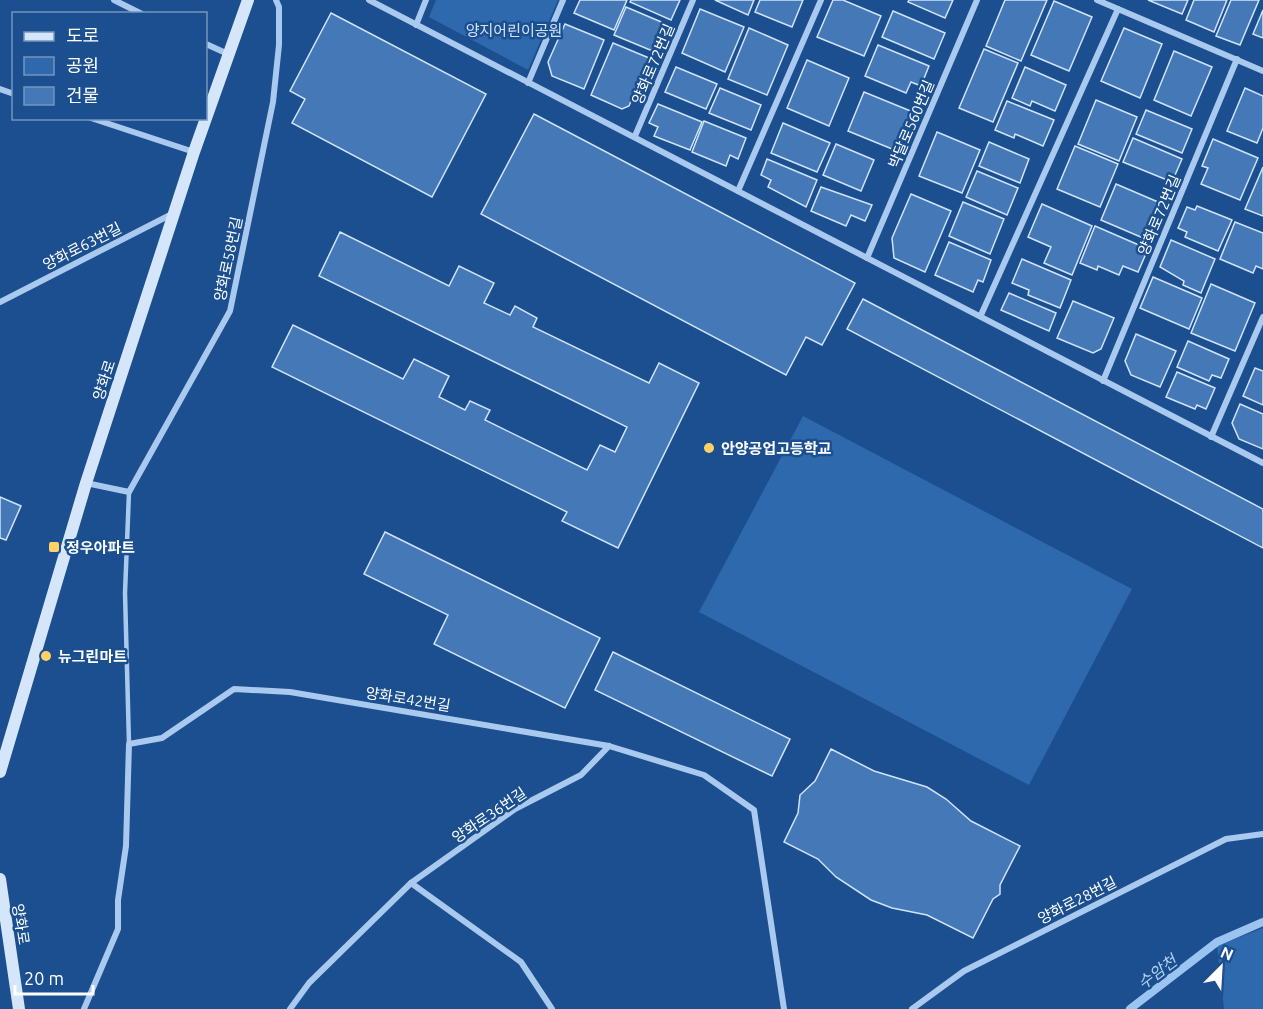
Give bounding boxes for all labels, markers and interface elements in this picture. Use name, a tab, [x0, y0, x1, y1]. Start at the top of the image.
legend	[12, 12, 207, 120]
street label: 양화로72번길	[628, 21, 678, 107]
park label: 양지어린이공원	[466, 22, 562, 39]
text: 도로	[66, 25, 99, 45]
text: 공원	[66, 55, 99, 75]
street label: 박달로560번길	[885, 77, 937, 171]
text: 건물	[66, 85, 99, 105]
street label: 양화로72번길	[1134, 172, 1184, 258]
street label: 양화로58번길	[211, 215, 245, 303]
street label: 양화로63번길	[40, 219, 124, 273]
street label: 양화로	[90, 358, 118, 402]
place label: 안양공업고등학교	[721, 440, 832, 457]
marker: 안양공업고등학교	[702, 441, 716, 455]
place label: 정우아파트	[66, 539, 135, 556]
marker: 정우아파트	[47, 540, 61, 554]
place label: 뉴그린마트	[58, 648, 127, 665]
marker: 뉴그린마트	[39, 649, 53, 663]
street label: 양화로42번길	[364, 684, 452, 714]
street label: 양화로36번길	[449, 784, 529, 846]
street label: 양화로28번길	[1035, 873, 1119, 927]
street label: 양화로	[9, 902, 33, 946]
north arrow	[1191, 937, 1251, 997]
text: N	[1218, 943, 1236, 964]
water label: 수암천	[1134, 950, 1182, 992]
scale bar	[15, 958, 93, 996]
text: 20 m	[24, 968, 64, 988]

